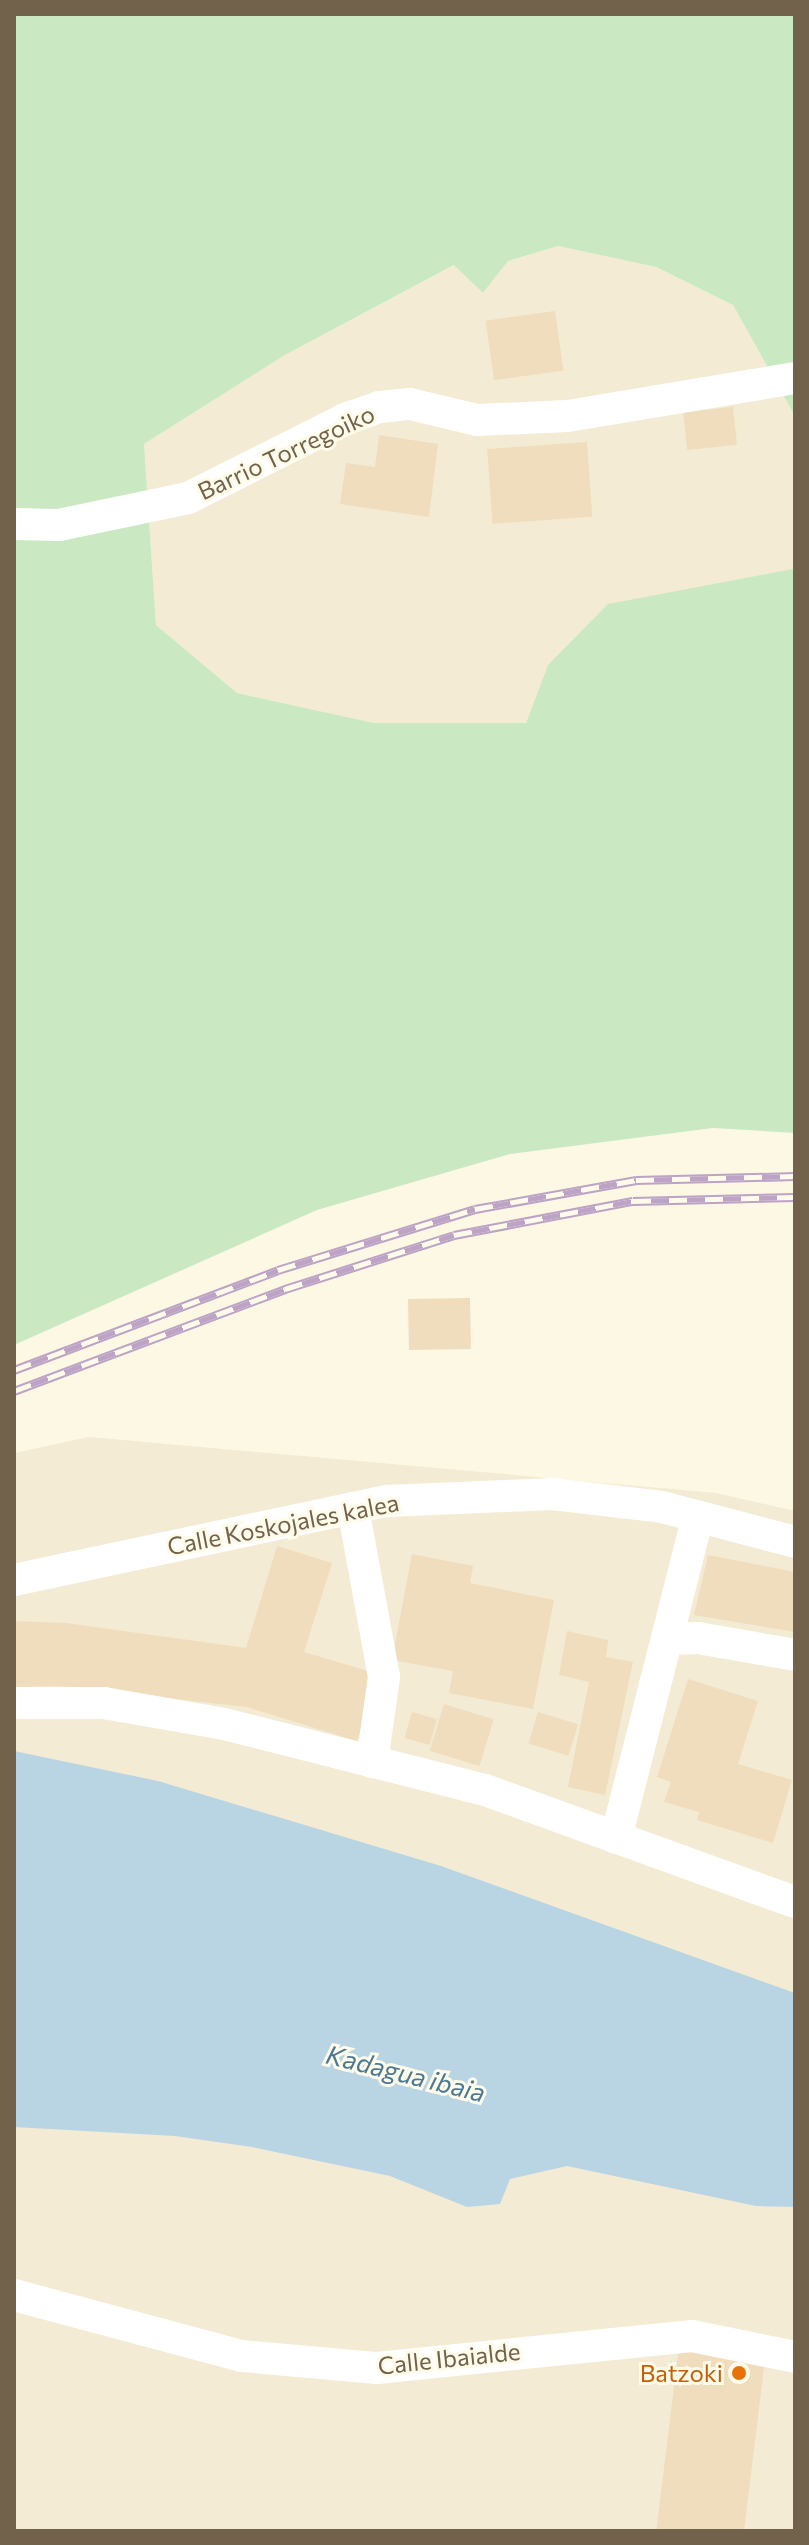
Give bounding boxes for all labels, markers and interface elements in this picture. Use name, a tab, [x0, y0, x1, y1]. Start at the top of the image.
street label: Barrio Torregoiko	[193, 398, 379, 506]
street label: Calle Koskojales kalea	[165, 1487, 401, 1561]
water label: Kadagua ibaia	[323, 2038, 489, 2108]
street label: Calle Ibaialde	[376, 2336, 522, 2380]
place label: Batzoki	[640, 2359, 723, 2387]
marker: Batzoki	[730, 2364, 748, 2382]

